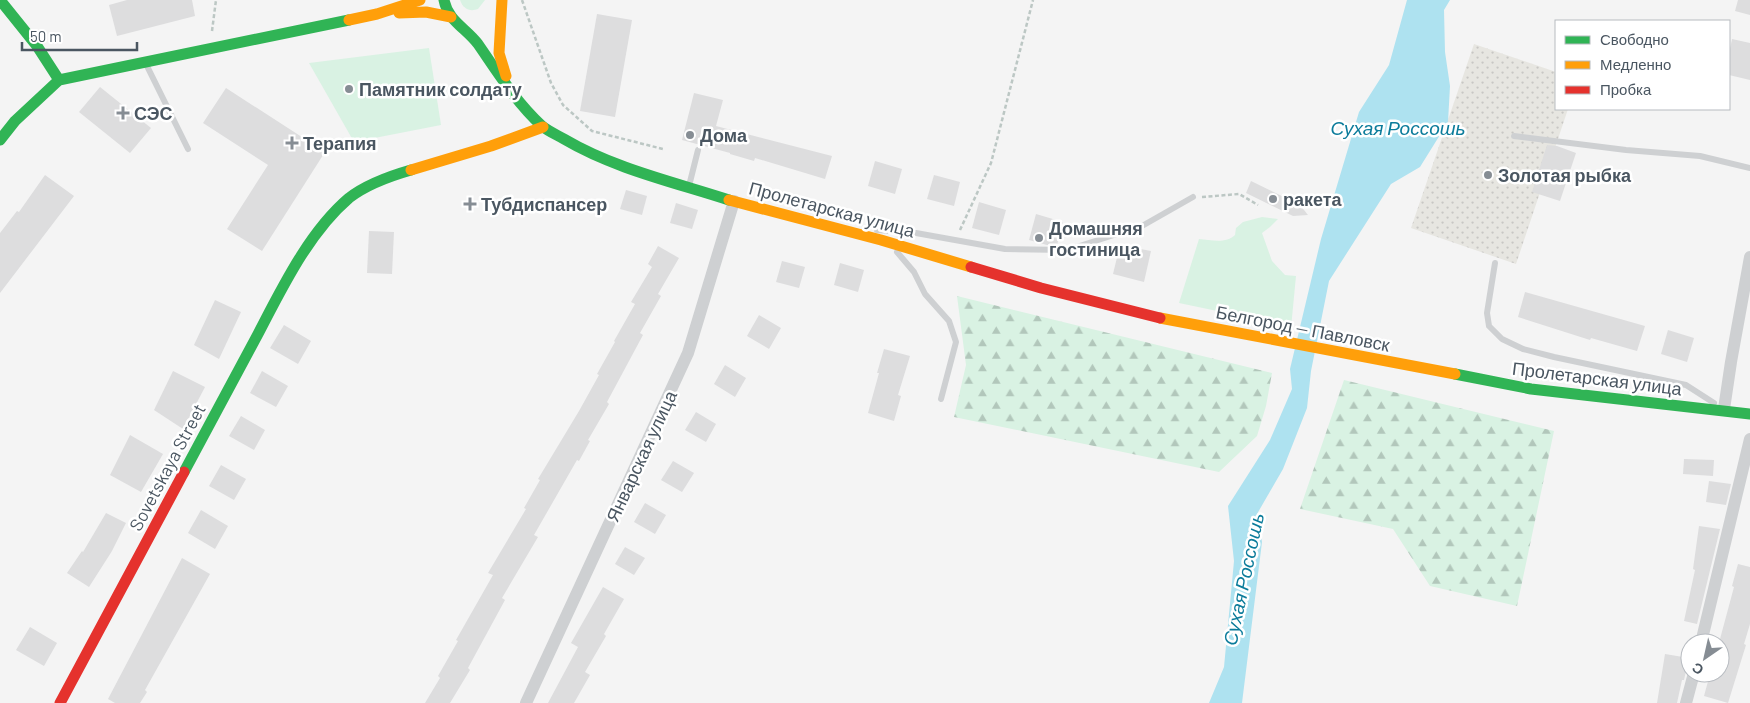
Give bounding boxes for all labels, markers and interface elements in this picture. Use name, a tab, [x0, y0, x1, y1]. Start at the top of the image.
scale bar	[22, 20, 138, 52]
legend	[1555, 20, 1730, 110]
text: 50 m	[30, 27, 62, 45]
text: Свободно	[1600, 30, 1669, 48]
text: Медленно	[1600, 55, 1671, 73]
place label: Памятник солдату	[359, 78, 522, 100]
text: Пробка	[1600, 80, 1652, 98]
marker: Памятник солдату	[343, 83, 355, 95]
place label: СЭС	[134, 102, 173, 124]
marker: СЭС	[116, 106, 130, 120]
water label: Сухая Россошь	[1330, 116, 1466, 139]
place label: Дома	[700, 124, 748, 146]
marker: Дома	[684, 129, 696, 141]
place label: Терапия	[303, 132, 377, 154]
marker: Терапия	[285, 136, 299, 150]
place label: Золотая рыбка	[1498, 164, 1632, 186]
marker: Золотая рыбка	[1482, 169, 1494, 181]
street label: Пролетарская улица	[747, 176, 918, 242]
place label: ракета	[1283, 188, 1343, 210]
place label: Тубдиспансер	[481, 193, 607, 215]
marker: ракета	[1267, 193, 1279, 205]
marker: Тубдиспансер	[463, 197, 477, 211]
place label: Домашняя гостиница	[1049, 217, 1143, 260]
marker: Домашняя гостиница	[1033, 232, 1045, 244]
street label: Белгород — Павловск	[1214, 300, 1392, 356]
street label: Пролетарская улица	[1511, 357, 1684, 399]
street label: Январская улица	[601, 386, 681, 525]
street label: Sovetskaya Street	[124, 400, 210, 534]
water label: Сухая Россошь	[1218, 511, 1268, 647]
north arrow	[1680, 633, 1730, 683]
text: С	[1689, 659, 1706, 679]

